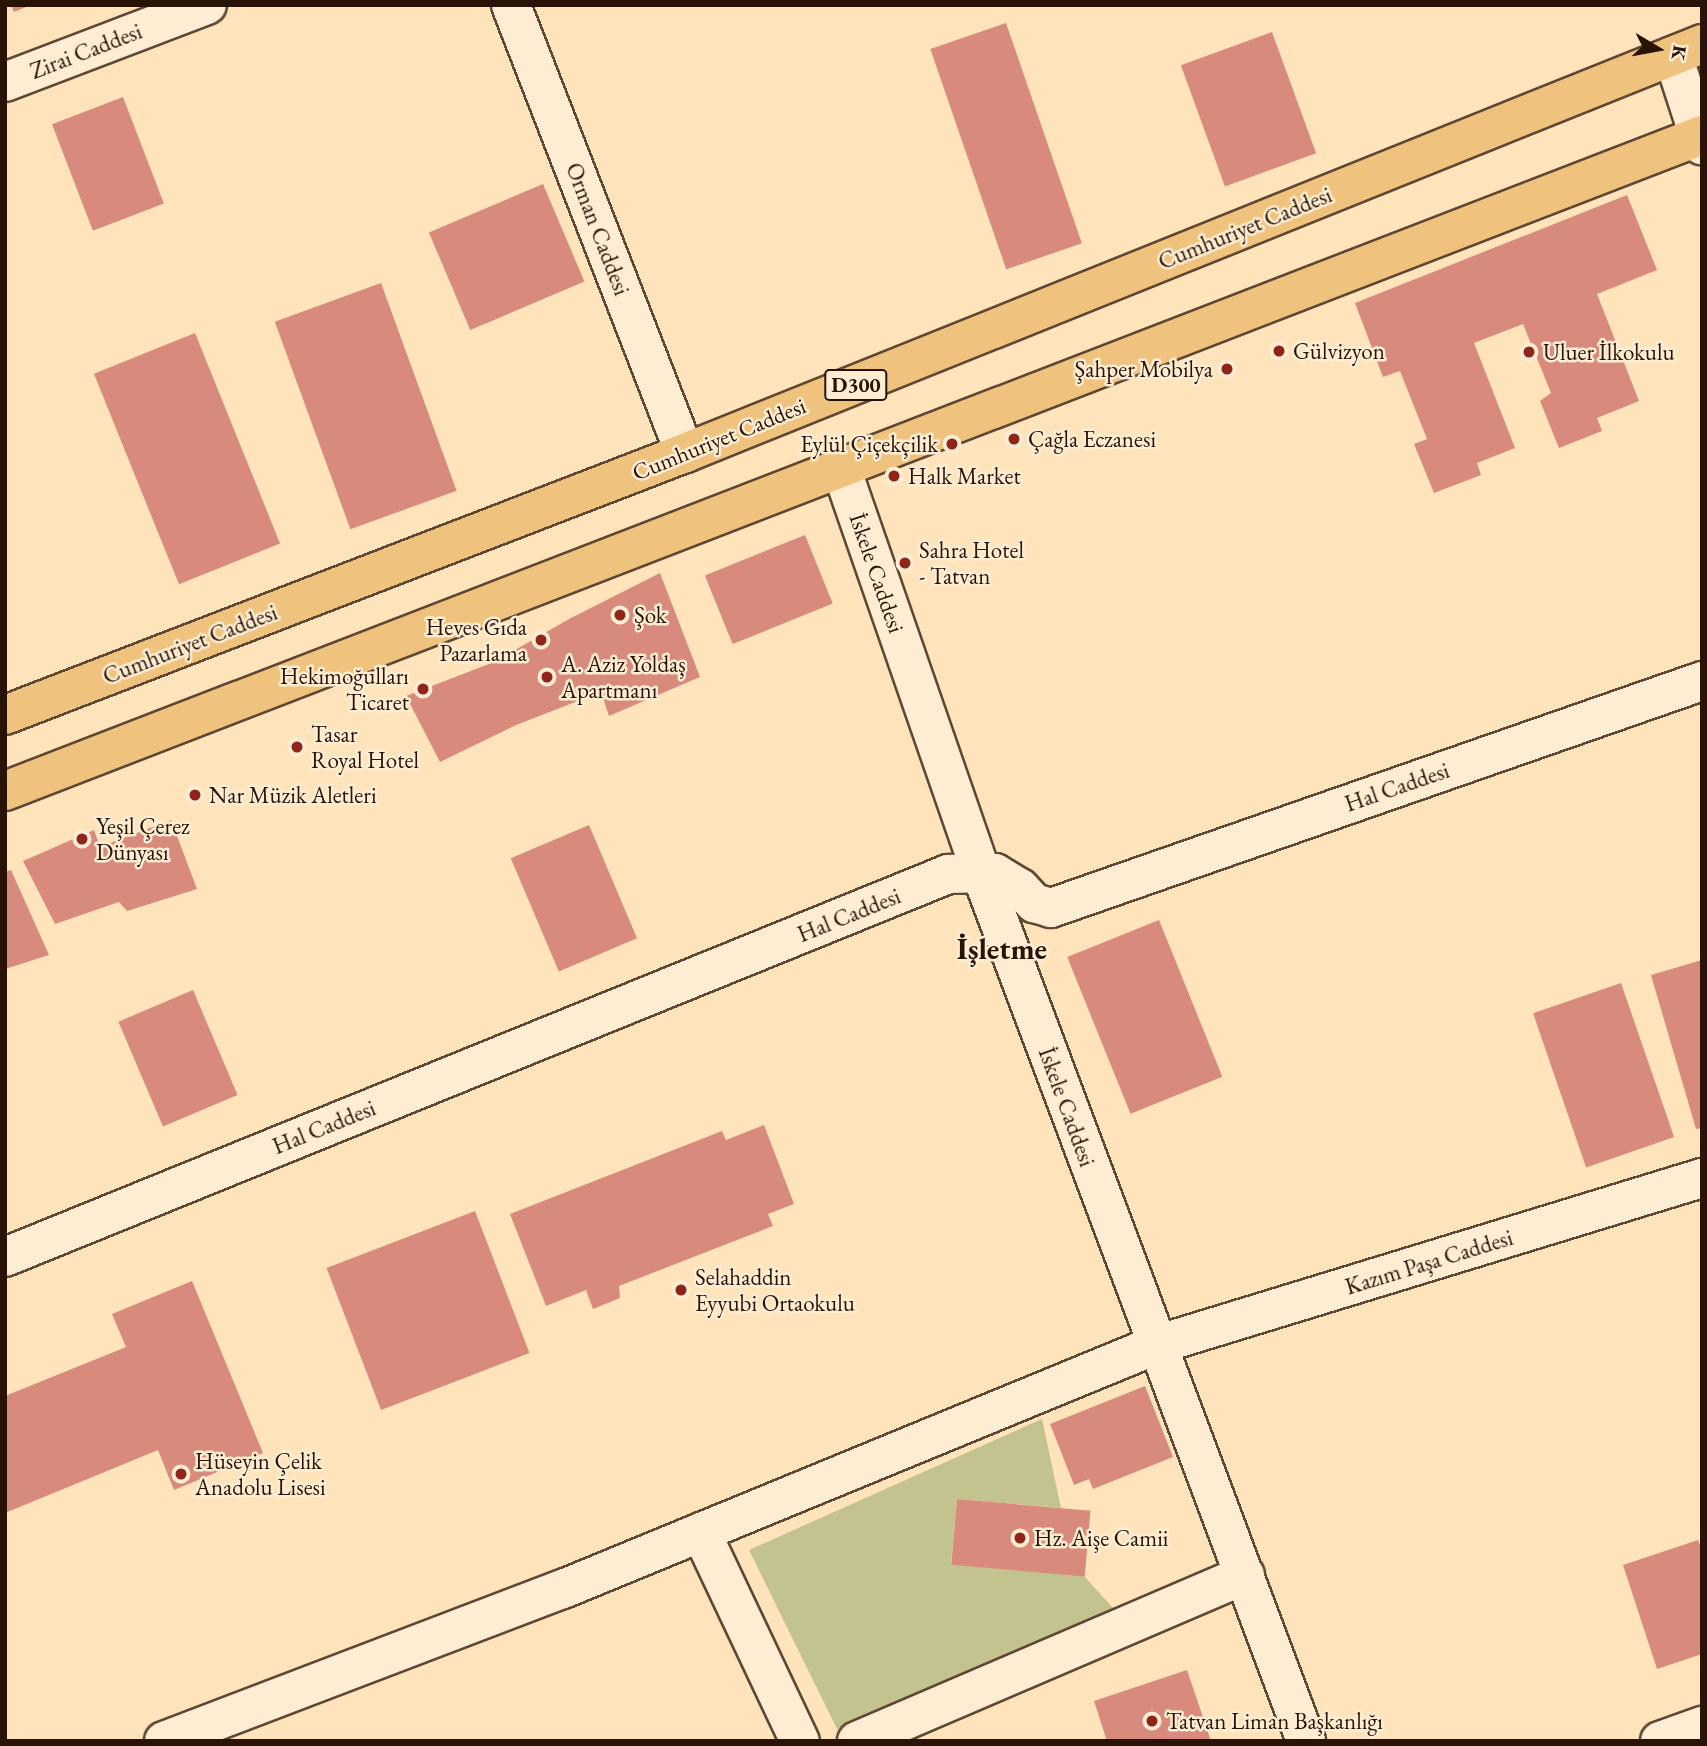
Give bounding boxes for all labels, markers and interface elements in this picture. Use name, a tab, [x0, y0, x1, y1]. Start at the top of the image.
north arrow	[1623, 14, 1693, 84]
street label: Zirai Caddesi	[26, 17, 146, 85]
text: K	[1666, 43, 1693, 62]
street label: Orman Caddesi	[560, 159, 636, 299]
street label: Cumhuriyet Caddesi	[1154, 181, 1336, 275]
place label: Gülvizyon	[1293, 337, 1385, 365]
place label: Uluer İlkokulu	[1543, 338, 1675, 366]
marker: Gülvizyon	[1271, 343, 1287, 359]
marker: Uluer İlkokulu	[1521, 344, 1537, 360]
place label: Şahper Mobilya	[1075, 355, 1213, 383]
marker: Şahper Mobilya	[1219, 361, 1235, 377]
road number: D300	[823, 368, 889, 402]
street label: Cumhuriyet Caddesi	[628, 392, 810, 486]
place label: Çağla Eczanesi	[1028, 425, 1156, 453]
place label: Eylül Çiçekçilik	[800, 430, 938, 458]
marker: Çağla Eczanesi	[1006, 431, 1022, 447]
marker: Eylül Çiçekçilik	[944, 436, 960, 452]
place label: Halk Market	[908, 462, 1021, 490]
marker: Halk Market	[886, 468, 902, 484]
street label: İskele Caddesi	[844, 509, 910, 637]
place label: Sahra Hotel - Tatvan	[919, 536, 1024, 590]
marker: Sahra Hotel - Tatvan	[897, 555, 913, 571]
street label: Cumhuriyet Caddesi	[99, 598, 281, 690]
place label: Şok	[634, 601, 667, 629]
marker: Şok	[612, 607, 628, 623]
place label: Heves Gıda Pazarlama	[426, 613, 527, 667]
marker: Heves Gıda Pazarlama	[533, 632, 549, 648]
place label: A. Aziz Yoldaş Apartmanı	[561, 650, 686, 704]
place label: Hekimoğulları Ticaret	[280, 662, 409, 716]
marker: A. Aziz Yoldaş Apartmanı	[539, 669, 555, 685]
marker: Hekimoğulları Ticaret	[415, 681, 431, 697]
place label: Tasar Royal Hotel	[311, 720, 419, 774]
marker: Tasar Royal Hotel	[289, 739, 305, 755]
street label: Hal Caddesi	[1341, 756, 1453, 818]
place label: Nar Müzik Aletleri	[209, 781, 377, 809]
marker: Nar Müzik Aletleri	[187, 787, 203, 803]
place label: Yeşil Çerez Dünyası	[96, 812, 190, 866]
marker: Yeşil Çerez Dünyası	[74, 831, 90, 847]
street label: Hal Caddesi	[793, 882, 905, 948]
district label: İşletme	[957, 931, 1047, 967]
street label: İskele Caddesi	[1033, 1044, 1101, 1170]
street label: Hal Caddesi	[268, 1094, 380, 1160]
street label: Kazım Paşa Caddesi	[1342, 1223, 1516, 1301]
place label: Selahaddin Eyyubi Ortaokulu	[695, 1263, 855, 1317]
marker: Selahaddin Eyyubi Ortaokulu	[673, 1282, 689, 1298]
place label: Hüseyin Çelik Anadolu Lisesi	[195, 1447, 326, 1501]
marker: Hüseyin Çelik Anadolu Lisesi	[173, 1466, 189, 1482]
place label: Hz. Aişe Camii	[1034, 1524, 1168, 1552]
marker: Hz. Aişe Camii	[1012, 1530, 1028, 1546]
place label: Tatvan Liman Başkanlığı	[1166, 1707, 1383, 1735]
marker: Tatvan Liman Başkanlığı	[1144, 1713, 1160, 1729]

